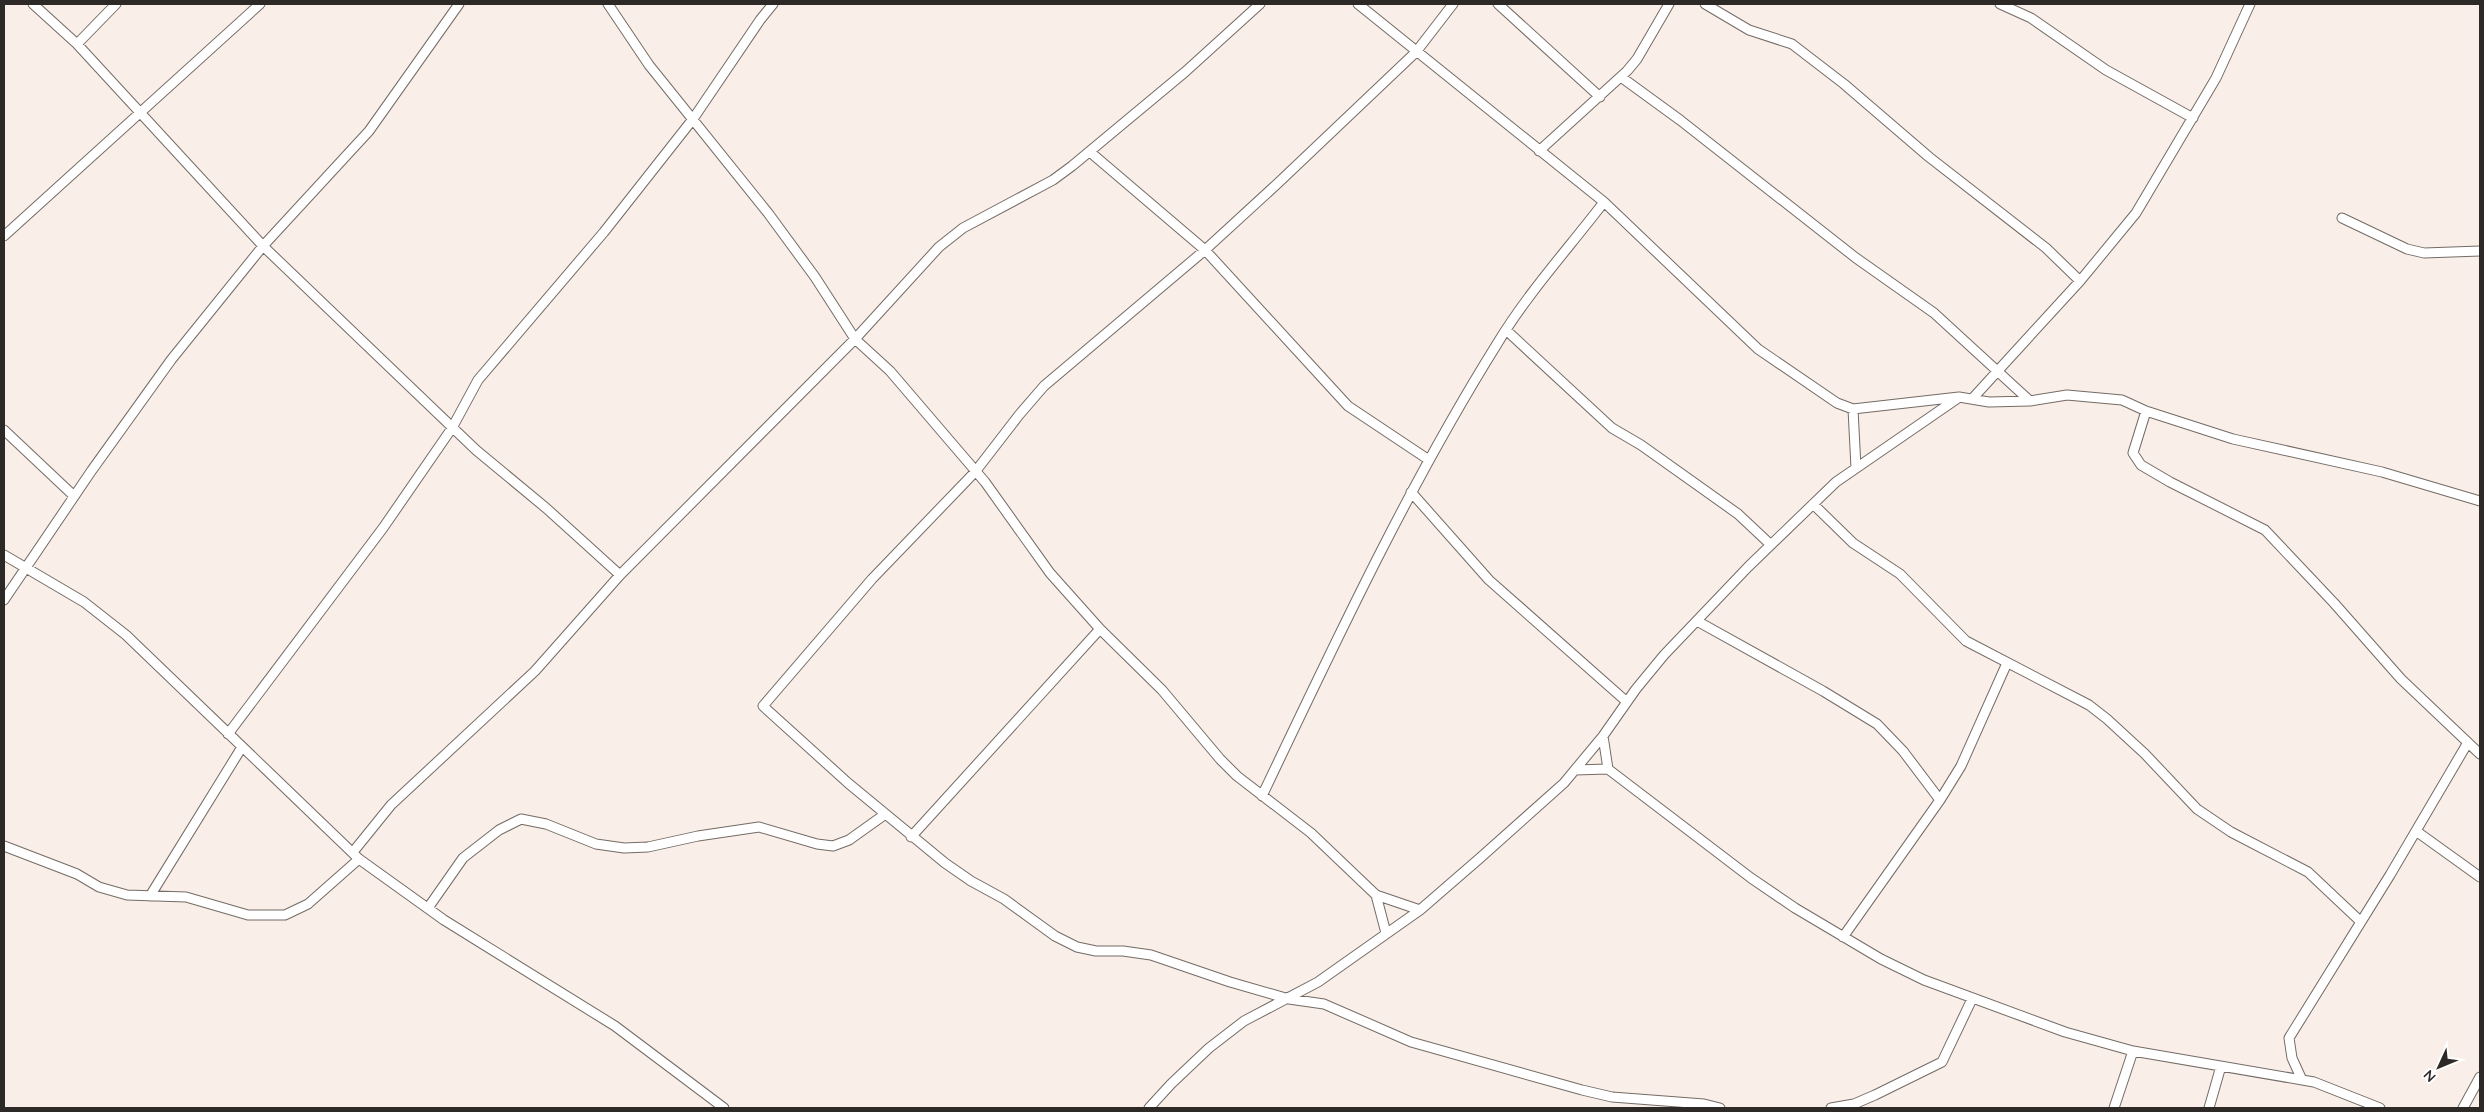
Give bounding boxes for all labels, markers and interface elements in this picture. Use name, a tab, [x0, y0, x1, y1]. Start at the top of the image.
north arrow	[2414, 1042, 2464, 1092]
text: N	[2420, 1066, 2440, 1086]

